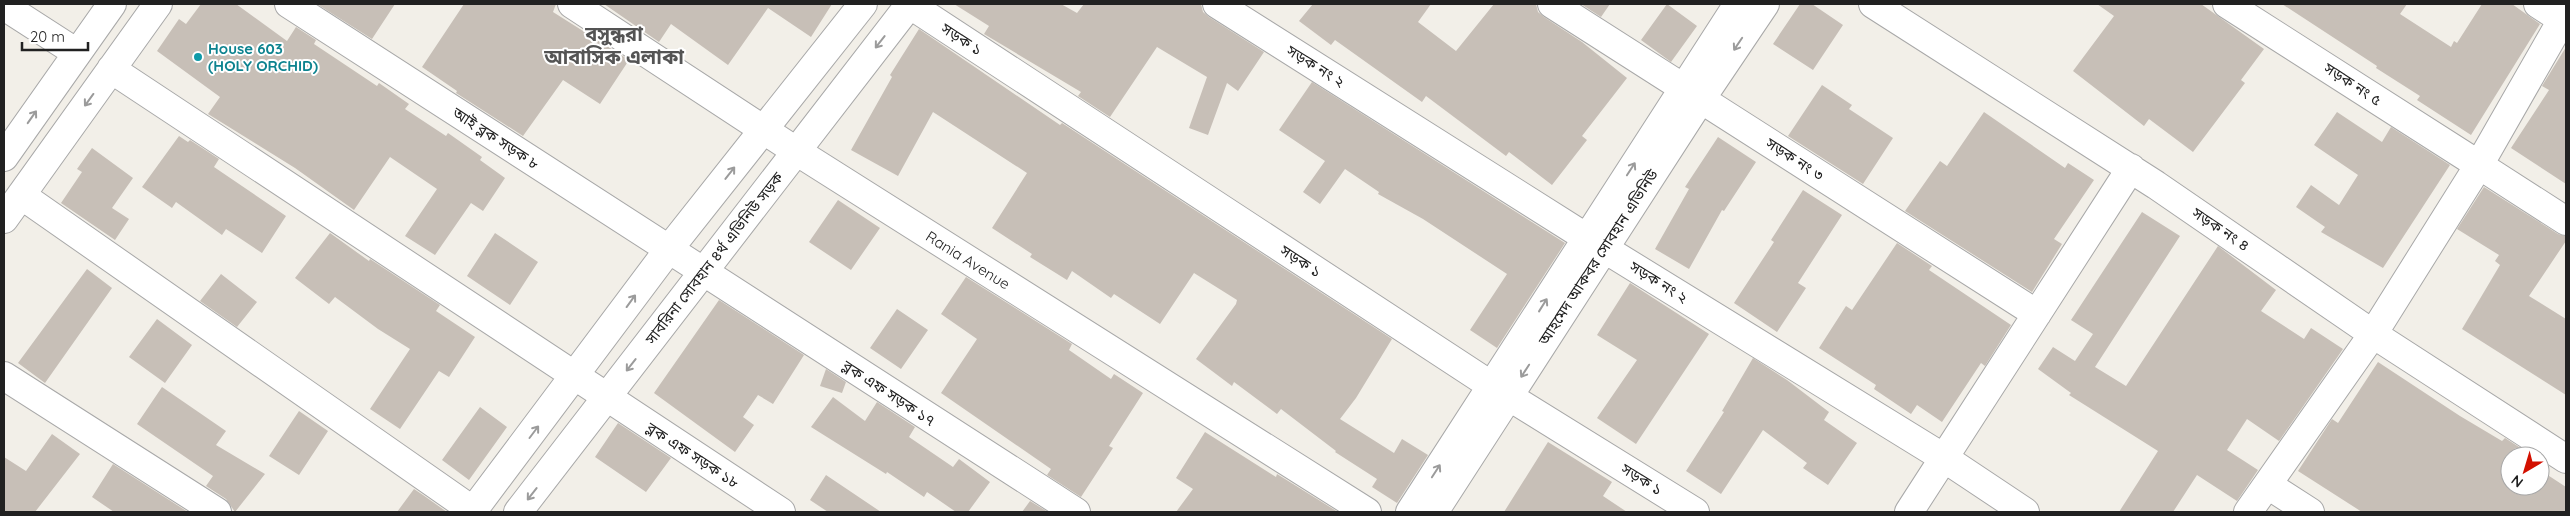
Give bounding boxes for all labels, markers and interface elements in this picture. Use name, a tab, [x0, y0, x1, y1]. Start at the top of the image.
street label: সড়ক ১	[937, 18, 986, 59]
scale bar	[22, 20, 89, 52]
district label: বসুন্ধরা আবাসিক এলাকা	[543, 21, 684, 69]
text: 20 m	[30, 27, 65, 46]
one-way arrow	[874, 35, 885, 48]
one-way arrow	[1732, 37, 1743, 51]
place label: House 603 (HOLY ORCHID)	[208, 39, 318, 75]
street label: সড়ক নং ২	[1283, 40, 1349, 91]
marker: House 603 (HOLY ORCHID)	[192, 51, 204, 63]
street label: সড়ক নং ৫	[2320, 58, 2385, 110]
one-way arrow	[84, 93, 94, 107]
street label: আই ব্লক সড়ক ৮	[448, 102, 543, 173]
one-way arrow	[27, 110, 37, 124]
street label: সড়ক নং ৩	[1762, 133, 1827, 185]
one-way arrow	[1627, 162, 1637, 176]
street label: আহমেদ আকবর সোবহান এভিনিউ	[1533, 165, 1662, 349]
street label: সাবরিনা সোবহান ৪র্থ এভিনিউ সড়ক	[640, 167, 788, 349]
one-way arrow	[725, 167, 736, 180]
street label: সড়ক নং ৪	[2188, 202, 2253, 255]
street label: Rania Avenue	[922, 227, 1014, 293]
street label: সড়ক ১	[1276, 240, 1325, 281]
street label: সড়ক নং ২	[1626, 256, 1692, 307]
one-way arrow	[626, 294, 636, 308]
one-way arrow	[1539, 299, 1549, 313]
street label: ব্লক এফ সড়ক ১৭	[838, 355, 939, 430]
one-way arrow	[626, 358, 636, 372]
one-way arrow	[1520, 364, 1530, 378]
street label: ব্লক এফ সড়ক ১৮	[642, 417, 743, 492]
one-way arrow	[529, 425, 539, 439]
north arrow	[2500, 446, 2550, 496]
street label: সড়ক ১	[1617, 458, 1666, 499]
one-way arrow	[1432, 465, 1442, 479]
text: N	[2507, 471, 2527, 492]
one-way arrow	[527, 487, 537, 501]

